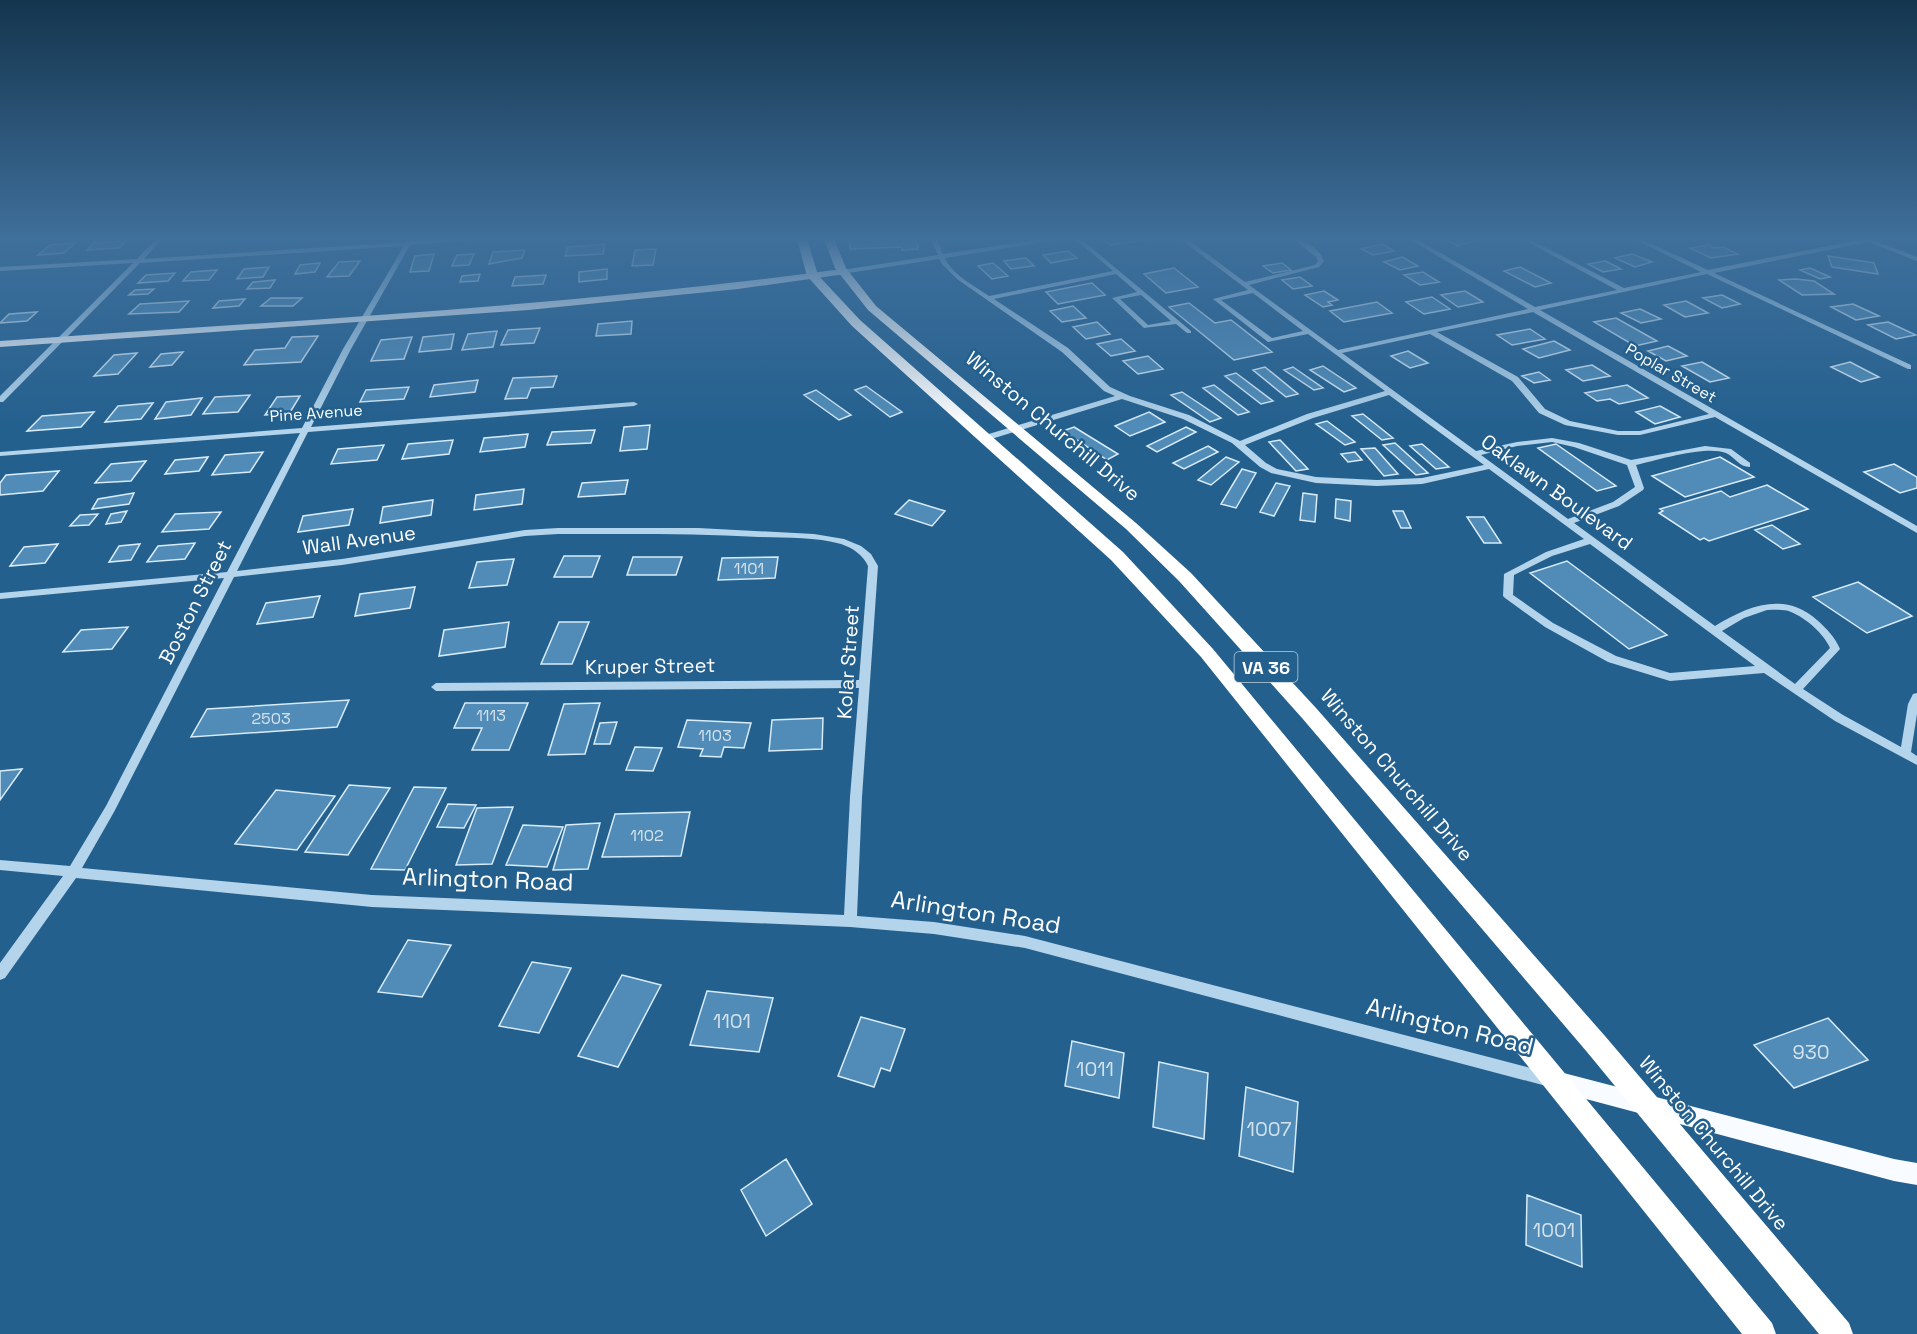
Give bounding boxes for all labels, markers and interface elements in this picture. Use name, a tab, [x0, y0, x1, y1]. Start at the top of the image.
street label: Poplar Street	[1622, 338, 1720, 408]
street label: Winston Churchill Drive	[960, 345, 1146, 507]
street label: Pine Avenue	[269, 399, 363, 427]
street label: Oaklawn Boulevard	[1476, 428, 1638, 556]
street label: Wall Avenue	[301, 519, 417, 561]
street label: Boston Street	[153, 536, 237, 668]
house number: 1101	[734, 558, 764, 579]
street label: Kolar Street	[831, 604, 865, 720]
street label: Kruper Street	[585, 652, 715, 680]
road number: VA 36	[1234, 652, 1298, 682]
street label: Winston Churchill Drive	[1315, 683, 1479, 867]
house number: 1113	[476, 705, 506, 726]
house number: 2503	[251, 708, 291, 729]
house number: 1103	[698, 725, 732, 746]
house number: 1102	[630, 825, 664, 846]
street label: Arlington Road	[402, 861, 574, 897]
street label: Arlington Road	[889, 883, 1063, 941]
street label: Arlington Road	[1363, 990, 1537, 1062]
house number: 1101	[713, 1008, 751, 1034]
house number: 930	[1792, 1039, 1830, 1065]
street label: Winston Churchill Drive	[1633, 1050, 1795, 1236]
house number: 1011	[1076, 1056, 1114, 1082]
house number: 1007	[1247, 1116, 1291, 1142]
house number: 1001	[1533, 1217, 1575, 1243]

